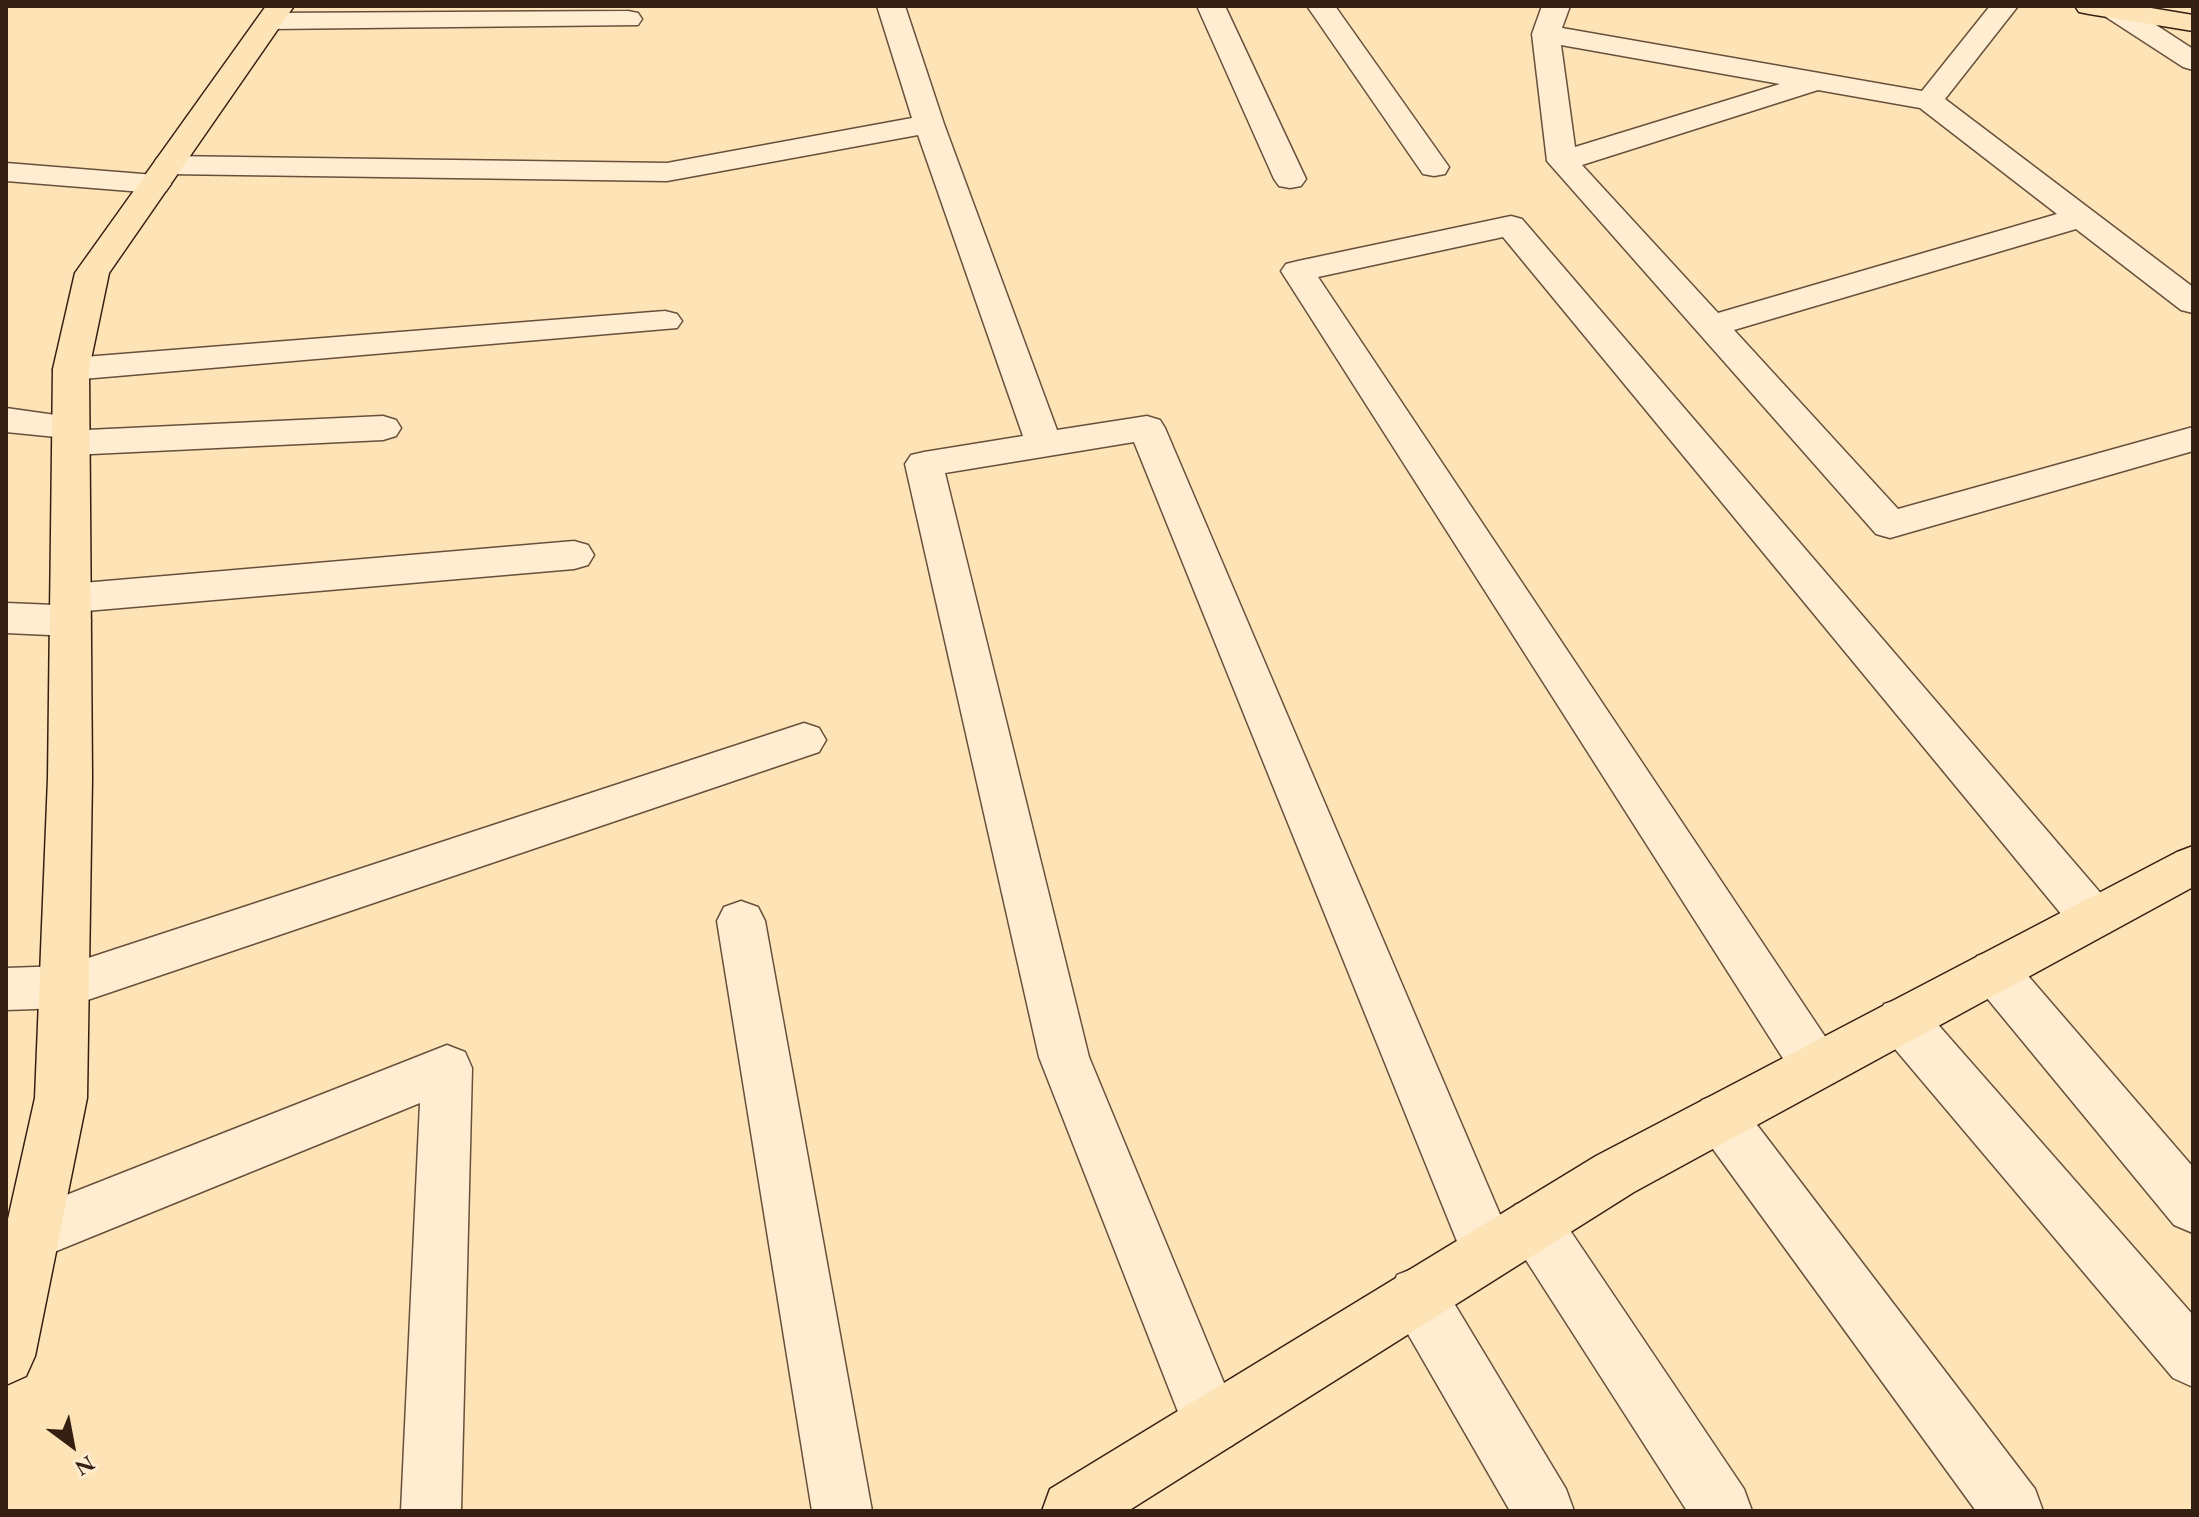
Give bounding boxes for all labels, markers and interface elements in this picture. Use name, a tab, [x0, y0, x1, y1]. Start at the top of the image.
north arrow	[32, 1405, 112, 1485]
text: N	[70, 1449, 100, 1483]

